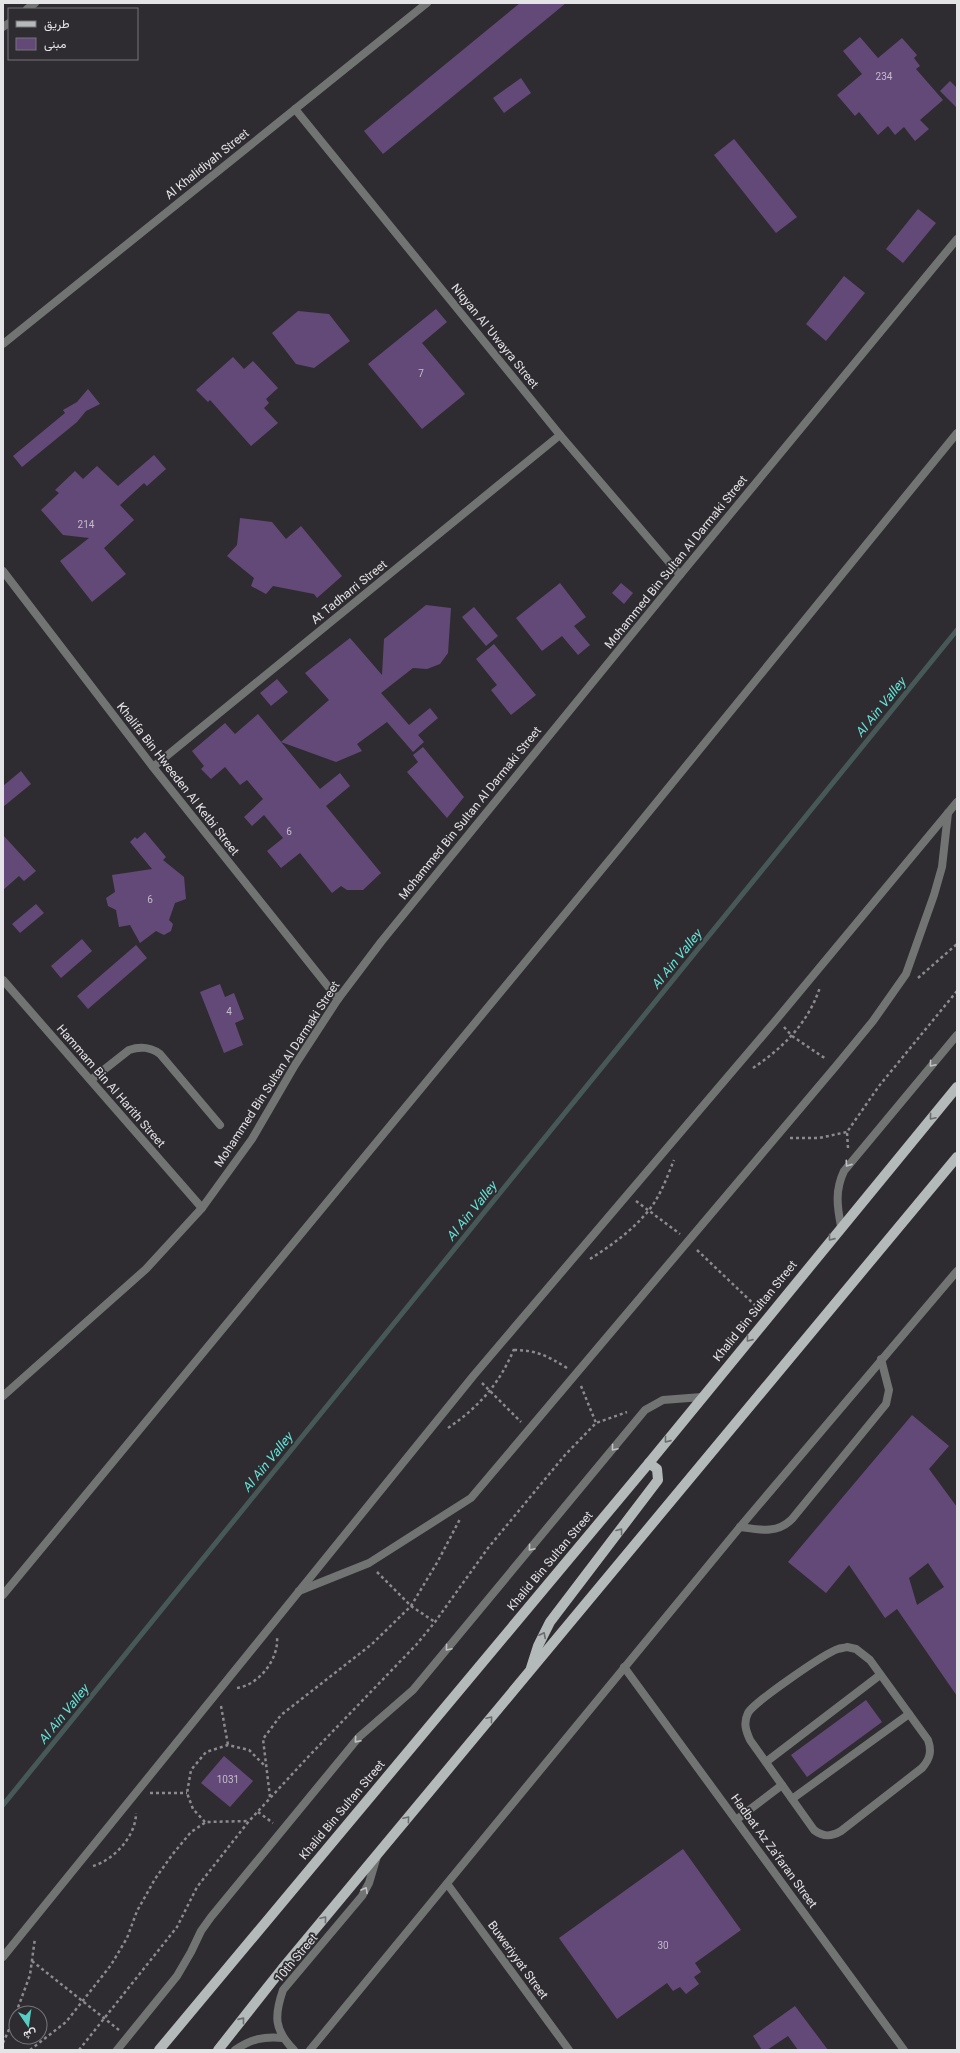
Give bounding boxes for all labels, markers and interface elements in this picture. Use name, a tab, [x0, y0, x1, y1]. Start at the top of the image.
legend	[8, 8, 138, 60]
text: طريق	[44, 16, 70, 34]
text: مبنى	[44, 36, 66, 54]
house number: 234	[876, 70, 893, 85]
street label: Al Khalidiyah Street	[162, 125, 254, 204]
street label: Niqyan Al 'Uwayra Street	[446, 280, 542, 393]
house number: 7	[418, 367, 424, 382]
street label: Mohammed Bin Sultan Al Darmaki Street	[601, 472, 753, 653]
house number: 214	[78, 518, 95, 533]
street label: At Tadharri Street	[308, 556, 392, 629]
water label: Al Ain Valley	[851, 673, 913, 742]
street label: Khalifa Bin Hweeden Al Ketbi Street	[112, 699, 243, 860]
street label: Mohammed Bin Sultan Al Darmaki Street	[395, 723, 547, 904]
house number: 6	[286, 825, 292, 840]
house number: 6	[147, 893, 153, 908]
water label: Al Ain Valley	[647, 925, 709, 994]
street label: Mohammed Bin Sultan Al Darmaki Street	[211, 978, 345, 1171]
house number: 4	[226, 1005, 232, 1020]
street label: Hammam Bin Al Harith Street	[52, 1021, 169, 1152]
one-way arrow	[929, 1060, 936, 1067]
one-way arrow	[930, 1112, 937, 1119]
one-way arrow	[846, 1160, 853, 1167]
water label: Al Ain Valley	[442, 1177, 504, 1246]
one-way arrow	[829, 1234, 836, 1241]
street label: Khalid Bin Sultan Street	[709, 1257, 802, 1366]
one-way arrow	[747, 1335, 754, 1342]
water label: Al Ain Valley	[238, 1428, 300, 1497]
one-way arrow	[665, 1436, 672, 1443]
one-way arrow	[611, 1443, 618, 1450]
street label: Khalid Bin Sultan Street	[504, 1508, 598, 1615]
one-way arrow	[615, 1528, 622, 1535]
one-way arrow	[529, 1543, 536, 1550]
one-way arrow	[538, 1632, 546, 1640]
one-way arrow	[446, 1643, 453, 1651]
water label: Al Ain Valley	[34, 1680, 96, 1749]
one-way arrow	[486, 1716, 493, 1724]
one-way arrow	[355, 1735, 362, 1743]
street label: Khalid Bin Sultan Street	[296, 1757, 390, 1864]
house number: 1031	[217, 1773, 239, 1788]
street label: Hadbat Az Za'faran Street	[726, 1791, 821, 1912]
one-way arrow	[403, 1816, 410, 1823]
one-way arrow	[360, 1887, 368, 1894]
one-way arrow	[320, 1916, 327, 1923]
street label: Buweriyyat Street	[483, 1918, 552, 2004]
street label: 10th Street	[271, 1930, 323, 1987]
house number: 30	[657, 1939, 669, 1954]
north arrow	[8, 2005, 48, 2045]
one-way arrow	[237, 2017, 244, 2024]
text: ش	[22, 2024, 38, 2043]

